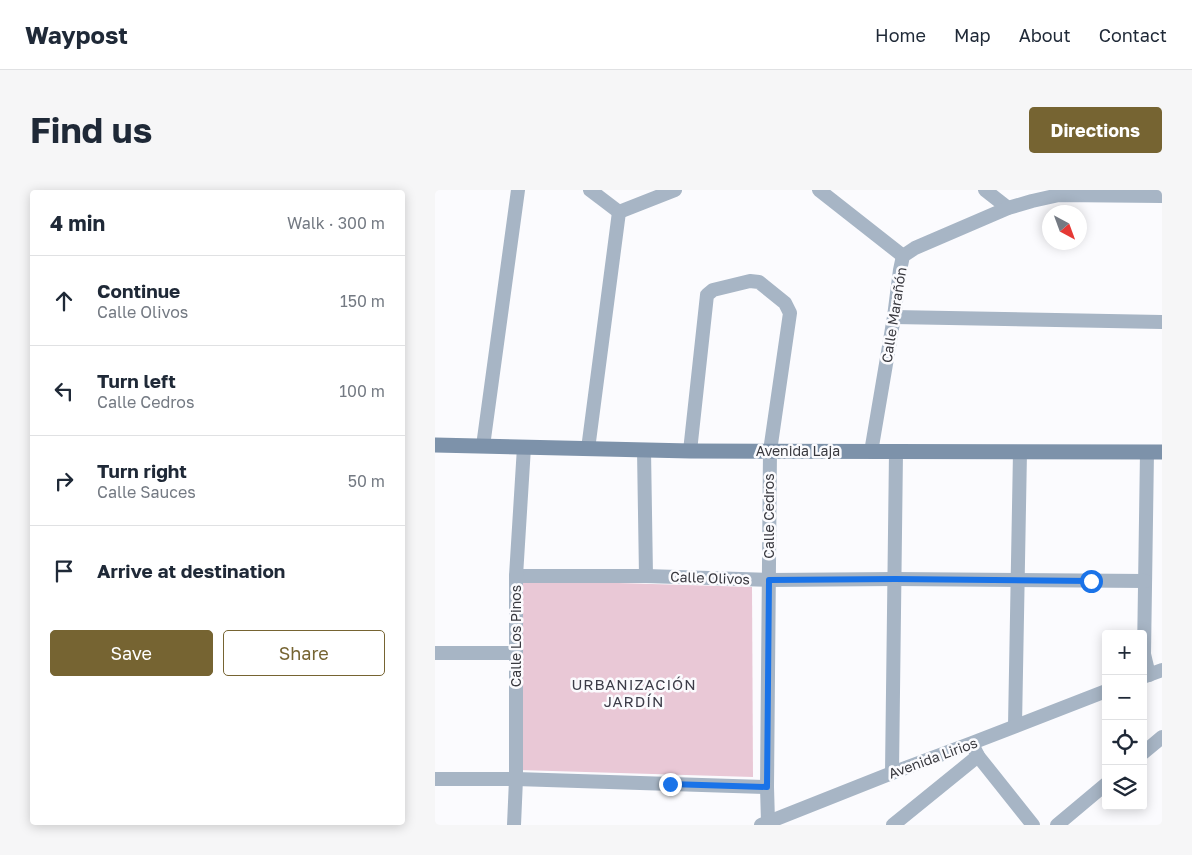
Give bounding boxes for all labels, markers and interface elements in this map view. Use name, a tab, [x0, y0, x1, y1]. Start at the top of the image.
text: Waypost	[25, 20, 128, 49]
text: Home	[875, 24, 926, 46]
text: Map	[954, 24, 991, 46]
text: About	[1019, 24, 1071, 46]
text: Contact	[1099, 24, 1167, 46]
button: Directions	[1029, 107, 1162, 153]
text: Find us	[30, 109, 152, 151]
north arrow	[1042, 205, 1087, 250]
text: 4 min	[50, 210, 105, 236]
text: Walk · 300 m	[287, 213, 385, 233]
street label: Calle Marañón	[878, 266, 909, 364]
text: Continue	[97, 279, 180, 302]
icon: ahead	[50, 287, 78, 315]
text: 150 m	[340, 291, 385, 311]
text: Calle Olivos	[97, 302, 188, 322]
text: Turn left	[97, 369, 176, 392]
icon: left	[50, 377, 78, 405]
text: 100 m	[339, 381, 385, 401]
text: Calle Cedros	[97, 392, 194, 412]
street label: Avenida Laja	[756, 442, 840, 459]
text: Turn right	[97, 459, 187, 482]
icon: right	[50, 467, 78, 495]
text: 50 m	[348, 471, 385, 491]
street label: Calle Cedros	[760, 473, 777, 559]
text: Calle Sauces	[97, 482, 196, 502]
icon: arrive	[50, 557, 78, 585]
text: Arrive at destination	[97, 559, 285, 582]
street label: Calle Olivos	[670, 568, 750, 587]
route start	[1080, 570, 1103, 593]
street label: Calle Los Pinos	[507, 585, 524, 687]
button: Save	[50, 630, 213, 676]
button: Share	[223, 630, 385, 676]
map controls	[1102, 630, 1147, 810]
button: +	[1102, 630, 1147, 675]
district label: URBANIZACIÓN JARDÍN	[571, 675, 697, 710]
button: −	[1102, 675, 1147, 720]
button: locate	[1102, 720, 1147, 765]
street label: Avenida Lirios	[886, 734, 980, 781]
button: layers	[1102, 765, 1147, 810]
route end	[659, 773, 682, 796]

